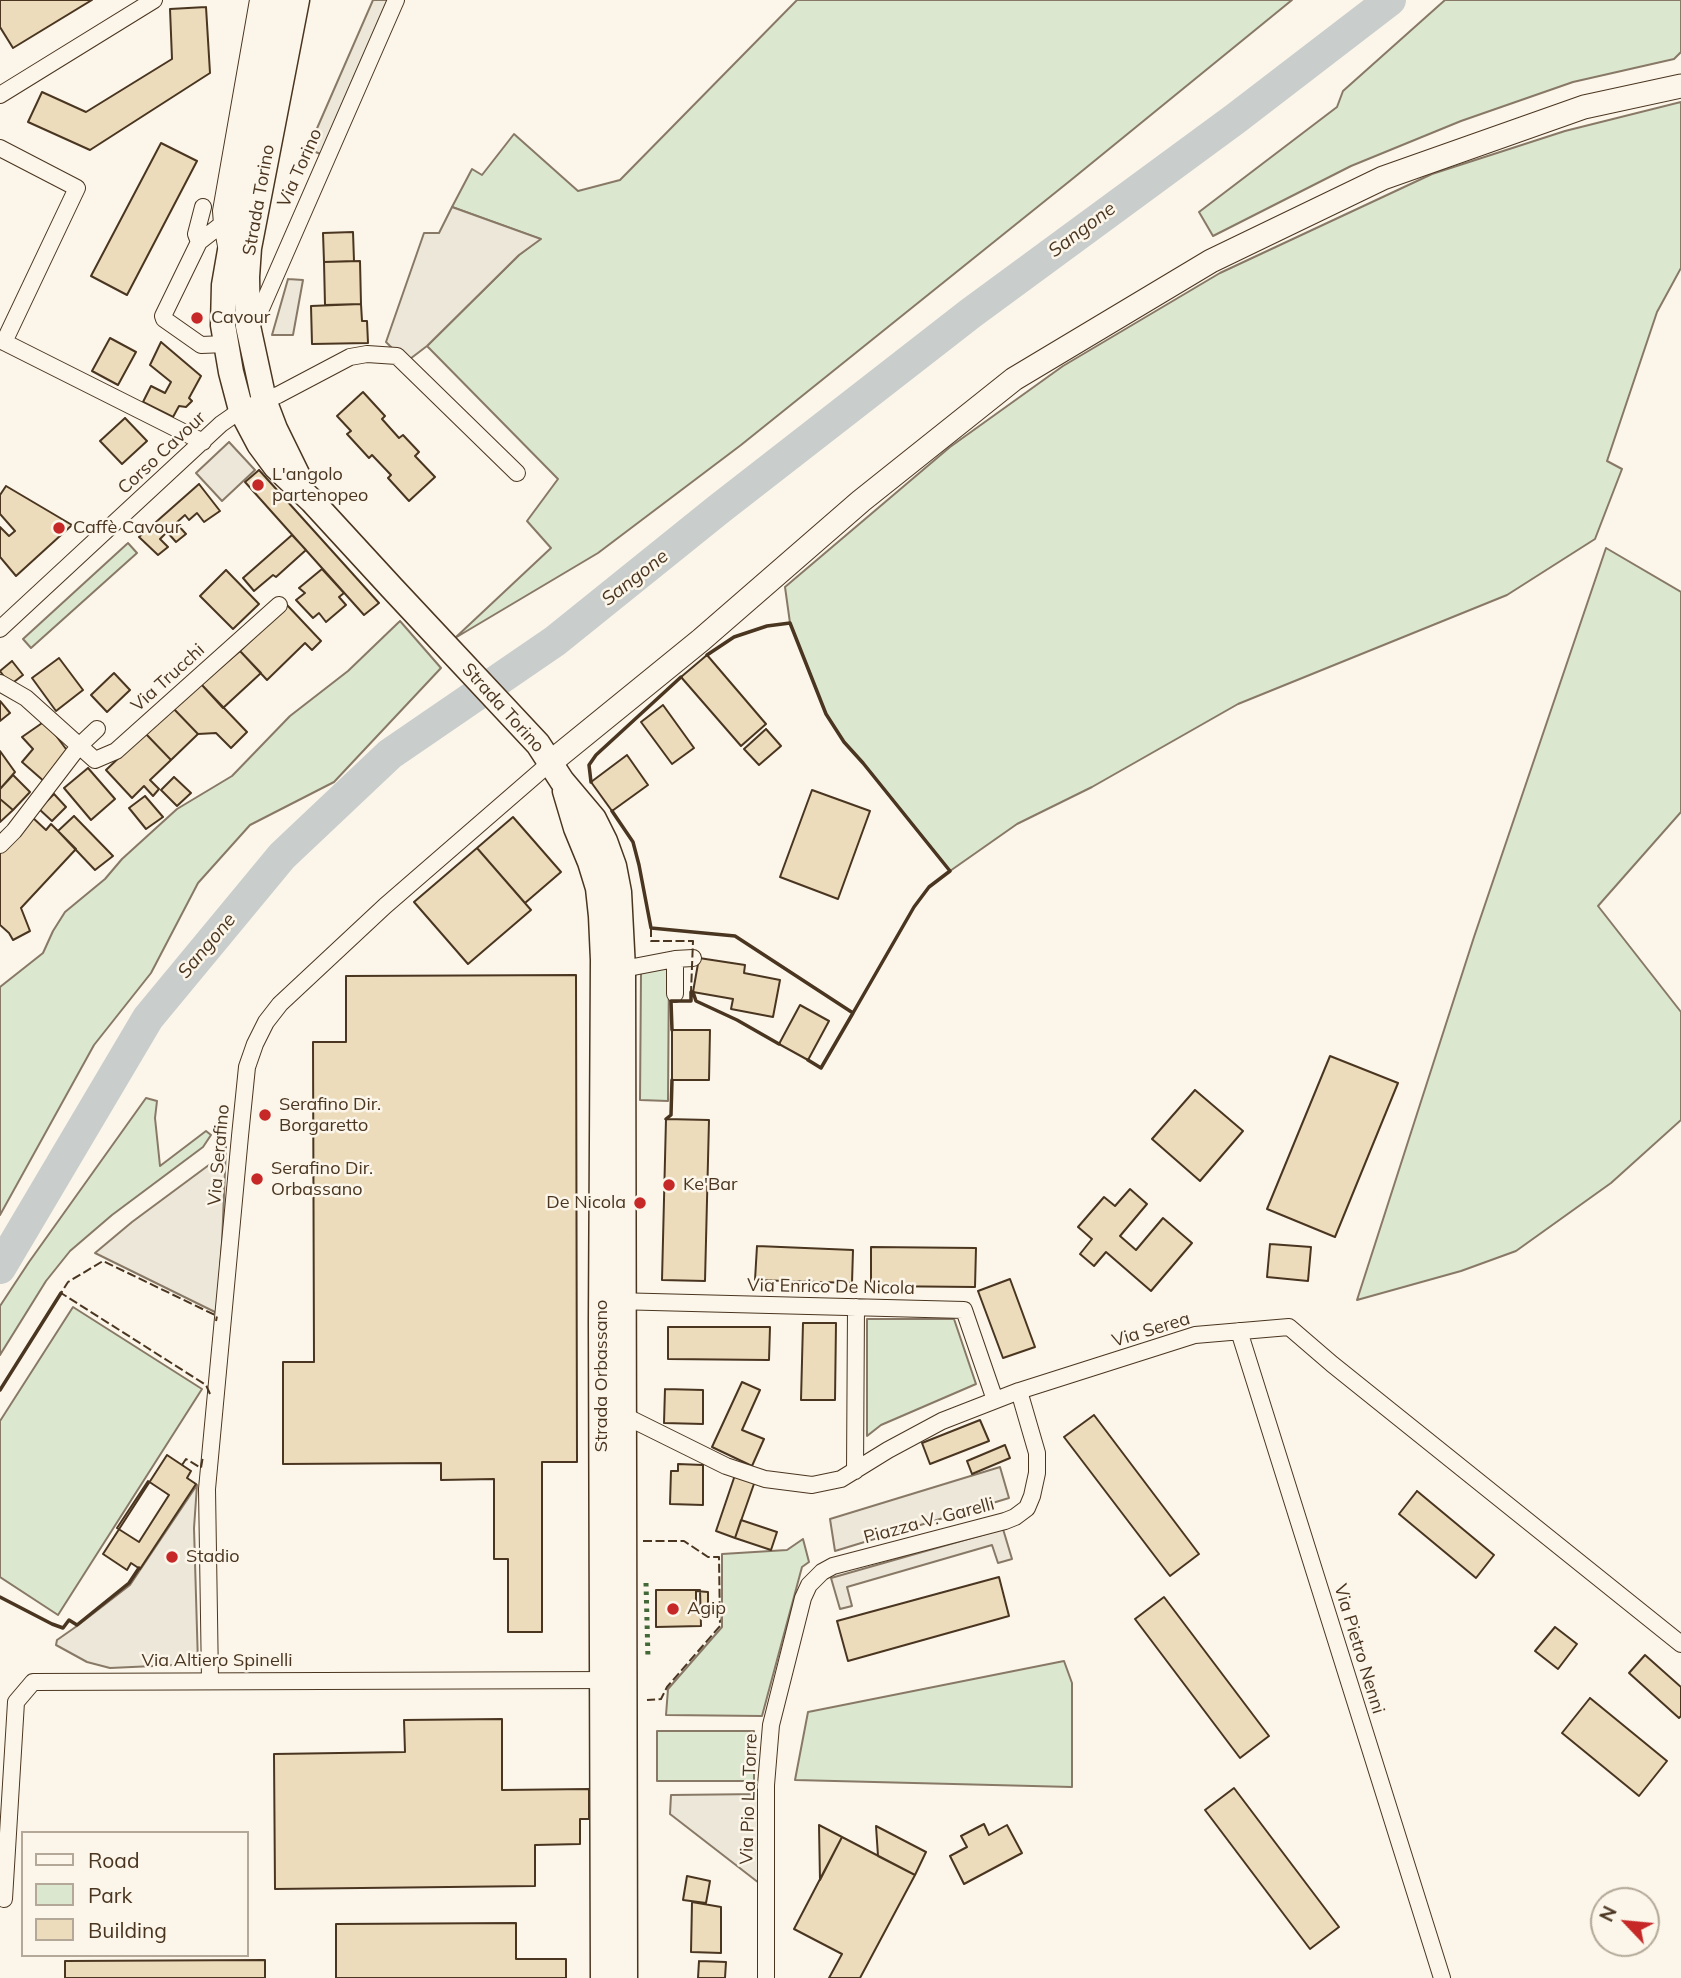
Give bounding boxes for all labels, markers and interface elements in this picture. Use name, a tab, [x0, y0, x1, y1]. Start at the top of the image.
street label: Via Torino	[273, 125, 327, 211]
street label: Strada Torino	[239, 143, 279, 257]
water label: Sangone	[1044, 197, 1120, 263]
place label: Cavour	[211, 307, 270, 329]
marker: Cavour	[189, 310, 205, 326]
street label: Corso Cavour	[114, 407, 210, 499]
place label: L'angolo partenopeo	[272, 464, 368, 506]
marker: L'angolo partenopeo	[250, 477, 266, 493]
place label: Caffè Cavour	[73, 517, 181, 539]
marker: Caffè Cavour	[51, 520, 67, 536]
water label: Sangone	[597, 545, 673, 611]
street label: Via Trucchi	[127, 639, 209, 717]
street label: Strada Torino	[457, 659, 549, 757]
water label: Sangone	[173, 909, 241, 983]
place label: Serafino Dir. Borgaretto	[279, 1094, 381, 1136]
street label: Via Serafino	[204, 1103, 234, 1207]
marker: Serafino Dir. Borgaretto	[257, 1107, 273, 1123]
place label: Serafino Dir. Orbassano	[271, 1158, 373, 1200]
marker: Serafino Dir. Orbassano	[249, 1171, 265, 1187]
place label: Ke'Bar	[683, 1174, 738, 1196]
marker: Ke'Bar	[661, 1177, 677, 1193]
place label: De Nicola	[546, 1192, 626, 1214]
marker: De Nicola	[632, 1195, 648, 1211]
street label: Via Enrico De Nicola	[747, 1275, 915, 1299]
street label: Strada Orbassano	[591, 1300, 613, 1452]
street label: Via Serea	[1109, 1308, 1193, 1352]
street label: Piazza V. Garelli	[861, 1493, 997, 1549]
place label: Stadio	[186, 1546, 240, 1568]
marker: Stadio	[164, 1549, 180, 1565]
street label: Via Pietro Nenni	[1329, 1582, 1389, 1716]
place label: Agip	[687, 1598, 726, 1620]
marker: Agip	[665, 1601, 681, 1617]
street label: Via Altiero Spinelli	[141, 1650, 293, 1672]
street label: Via Pio La Torre	[736, 1733, 762, 1865]
legend	[21, 1831, 248, 1957]
text: Road	[88, 1847, 139, 1873]
text: Park	[88, 1882, 132, 1908]
north arrow	[1590, 1887, 1660, 1957]
text: N	[1594, 1902, 1622, 1925]
text: Building	[88, 1917, 167, 1943]

